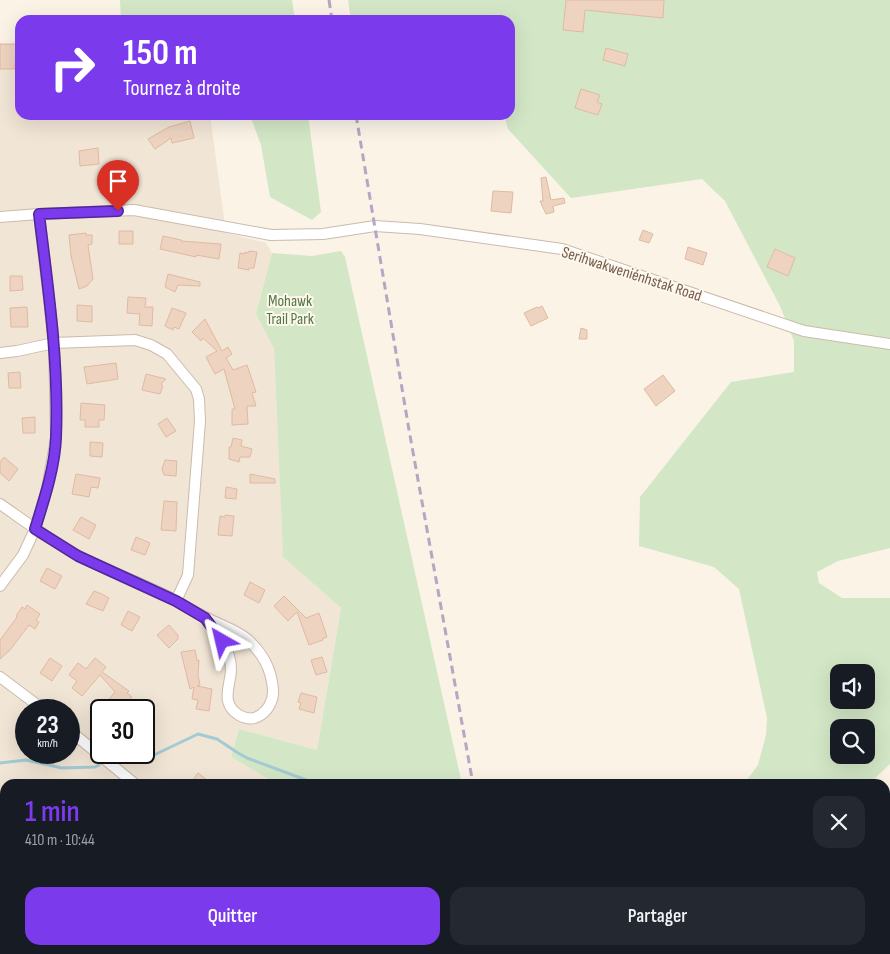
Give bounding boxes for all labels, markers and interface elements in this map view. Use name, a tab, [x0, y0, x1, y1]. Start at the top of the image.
text: 150 m	[123, 32, 197, 75]
icon: right	[40, 35, 105, 100]
text: Tournez à droite	[123, 75, 240, 102]
pin	[97, 160, 139, 211]
icon: arrive	[104, 167, 132, 195]
street label: Serihwakweniénhstak Road	[559, 243, 704, 306]
park label: Mohawk Trail Park	[266, 292, 314, 329]
position arrow	[195, 614, 247, 666]
map controls	[830, 664, 875, 764]
button: sound	[830, 664, 875, 709]
speed limit sign: 30	[90, 699, 155, 764]
text: 23	[36, 710, 59, 741]
button: search	[830, 719, 875, 764]
text: km/h	[37, 736, 58, 751]
text: 1 min	[25, 794, 80, 830]
button: close	[813, 796, 865, 848]
text: 410 m · 10:44	[25, 831, 95, 850]
button: Quitter	[25, 887, 440, 945]
button: Partager	[450, 887, 865, 945]

